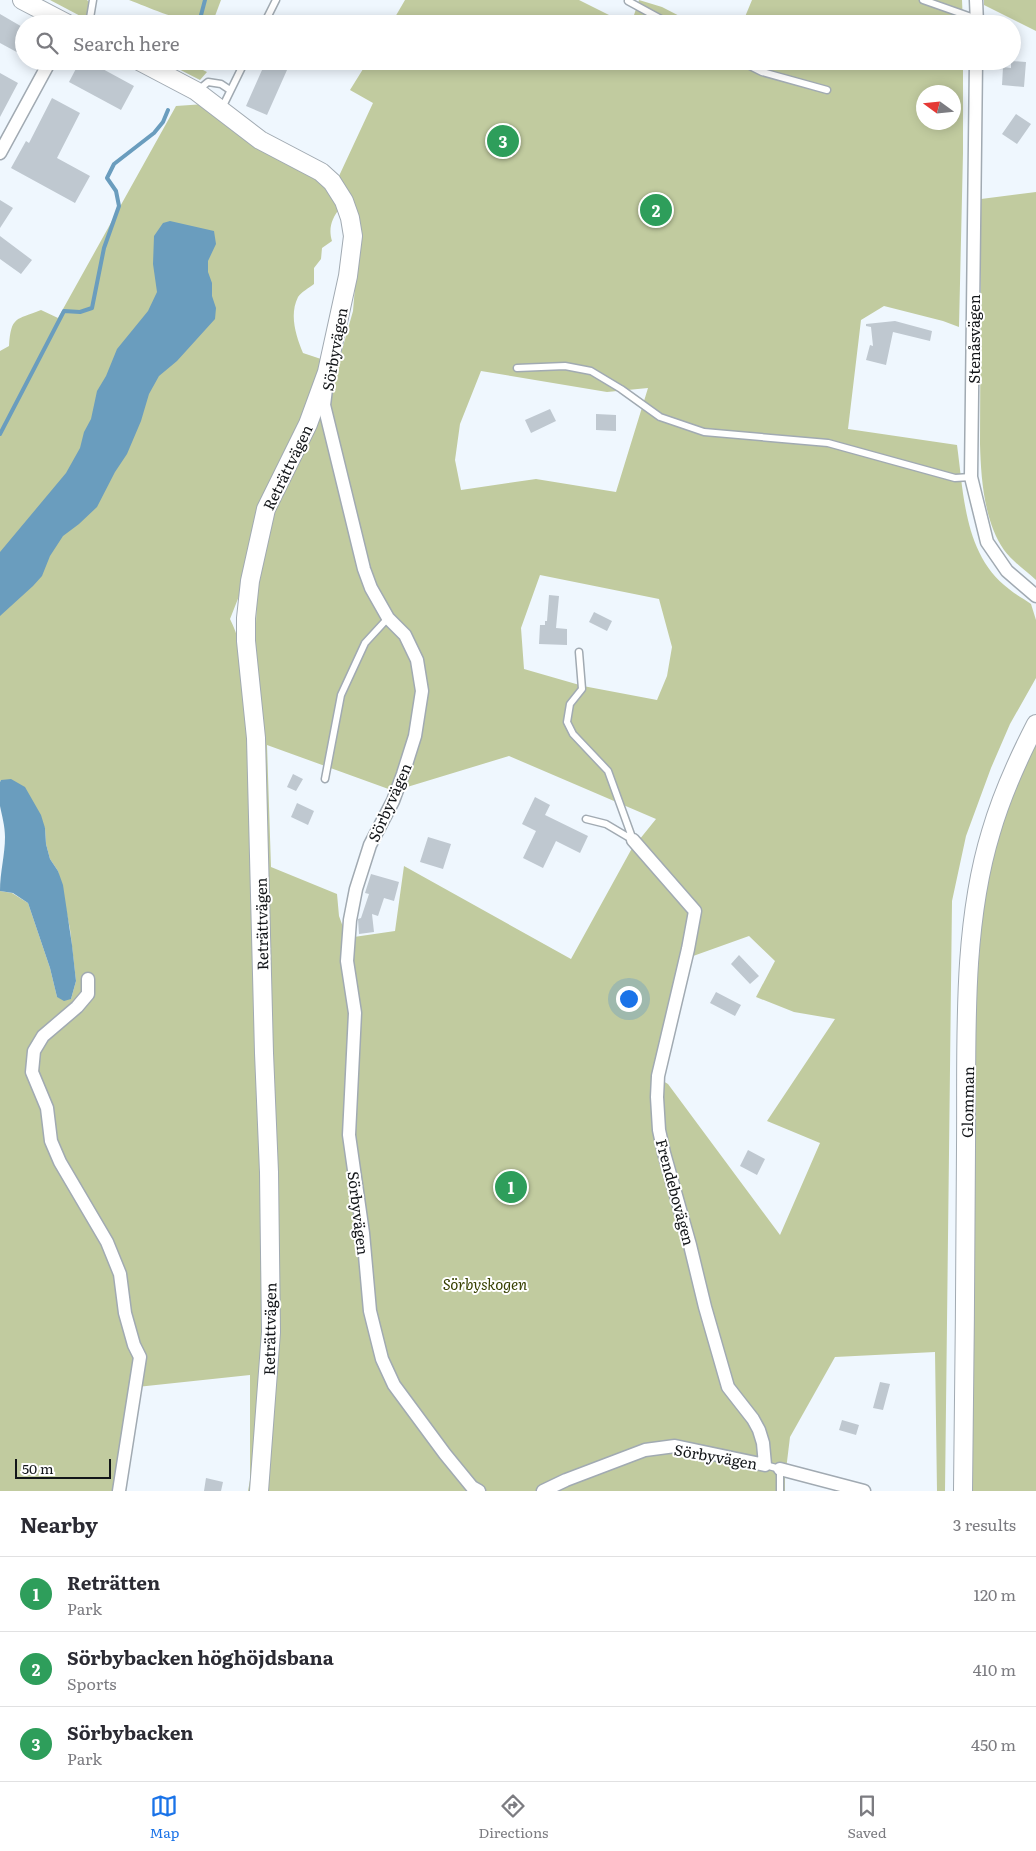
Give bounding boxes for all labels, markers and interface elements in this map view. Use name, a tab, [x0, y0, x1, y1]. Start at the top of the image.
search box	[15, 15, 1021, 70]
icon: search	[33, 29, 61, 57]
text: Search here	[73, 29, 180, 57]
north arrow	[916, 85, 961, 130]
pin: 3	[487, 122, 519, 160]
pin: 2	[640, 191, 672, 229]
street label: Stenåsvägen	[962, 294, 985, 384]
street label: Sörbyvägen	[315, 305, 353, 393]
street label: Reträttvägen	[256, 420, 318, 514]
street label: Sörbyvägen	[361, 759, 417, 845]
street label: Reträttvägen	[249, 877, 273, 971]
your location	[616, 986, 642, 1012]
street label: Glomman	[955, 1066, 979, 1138]
street label: Frendebovägen	[651, 1136, 701, 1248]
pin: 1	[495, 1168, 527, 1206]
street label: Sörbyvägen	[342, 1170, 376, 1256]
park label: Sörbyskogen	[443, 1272, 527, 1295]
street label: Reträttvägen	[257, 1282, 281, 1376]
street label: Sörbyvägen	[672, 1437, 760, 1475]
scale bar	[15, 1456, 111, 1479]
text: 50 m	[22, 1458, 54, 1478]
text: Nearby	[20, 1508, 98, 1539]
text: 3 results	[953, 1512, 1016, 1536]
text: Reträtten	[67, 1568, 160, 1596]
text: 1	[33, 1582, 39, 1606]
text: 120 m	[973, 1582, 1016, 1606]
text: Park	[67, 1596, 102, 1620]
text: Sörbybacken höghöjdsbana	[67, 1643, 334, 1671]
text: 2	[32, 1657, 40, 1681]
text: 410 m	[973, 1657, 1016, 1681]
text: Sports	[67, 1671, 117, 1695]
text: Sörbybacken	[67, 1718, 193, 1746]
text: 3	[32, 1732, 40, 1756]
text: 450 m	[971, 1732, 1016, 1756]
text: Park	[67, 1746, 102, 1770]
tab: Map	[150, 1792, 179, 1842]
tab: Directions	[478, 1792, 548, 1842]
tab: Saved	[847, 1792, 886, 1842]

